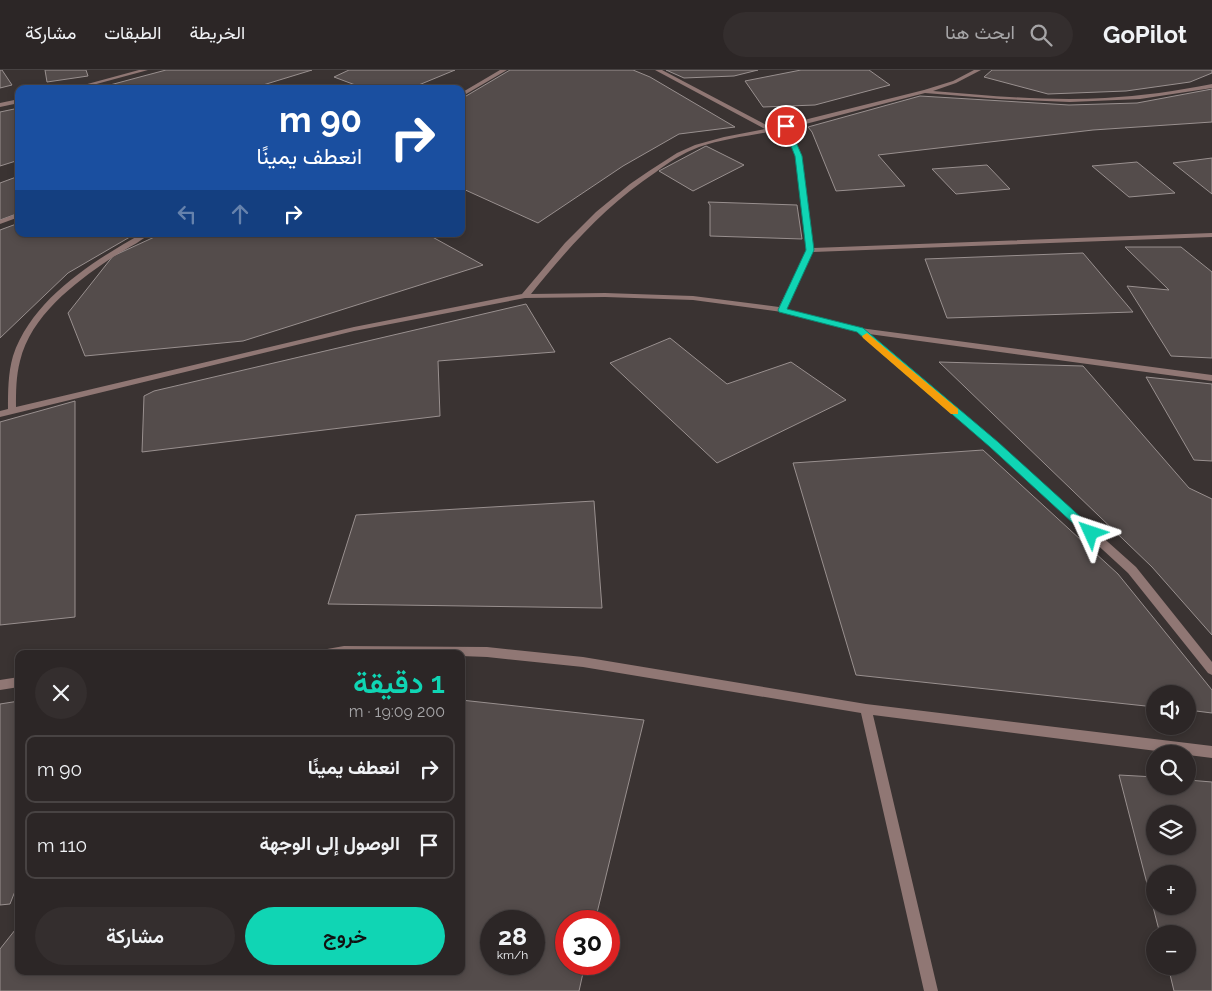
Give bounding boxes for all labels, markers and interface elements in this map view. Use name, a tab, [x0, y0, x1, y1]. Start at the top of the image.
search box	[723, 12, 1073, 57]
text: GoPilot	[1103, 20, 1187, 49]
text: ابحث هنا	[945, 21, 1015, 43]
icon: search	[1027, 21, 1055, 49]
text: مشاركة	[25, 22, 76, 43]
text: الطبقات	[104, 22, 161, 43]
text: الخريطة	[189, 22, 245, 43]
text: 90 m	[279, 99, 362, 140]
icon: right	[380, 105, 445, 170]
pin	[765, 105, 807, 147]
icon: arrive	[772, 112, 800, 140]
text: انعطف يمينًا	[257, 143, 362, 169]
icon: left	[173, 200, 201, 228]
icon: ahead	[226, 200, 254, 228]
icon: right	[279, 200, 307, 228]
position arrow	[1064, 506, 1116, 558]
text: 1 دقيقة	[353, 665, 445, 700]
button: close	[35, 667, 87, 719]
map controls	[1146, 685, 1196, 975]
button: sound	[1146, 685, 1196, 735]
text: 200 m · 19:09	[349, 702, 445, 721]
button: search	[1146, 745, 1196, 795]
icon: right	[415, 755, 443, 783]
text: انعطف يمينًا	[308, 756, 400, 778]
text: 90 m	[37, 758, 82, 780]
button: layers	[1146, 805, 1196, 855]
icon: arrive	[415, 831, 443, 859]
text: الوصول إلى الوجهة	[260, 832, 400, 854]
text: 110 m	[37, 834, 87, 856]
button: +	[1146, 865, 1196, 915]
button: مشاركة	[35, 907, 235, 965]
button: خروج	[245, 907, 445, 965]
speed limit sign: 30	[555, 910, 620, 975]
text: 28	[498, 921, 527, 951]
button: −	[1146, 925, 1196, 975]
text: km/h	[497, 948, 528, 962]

